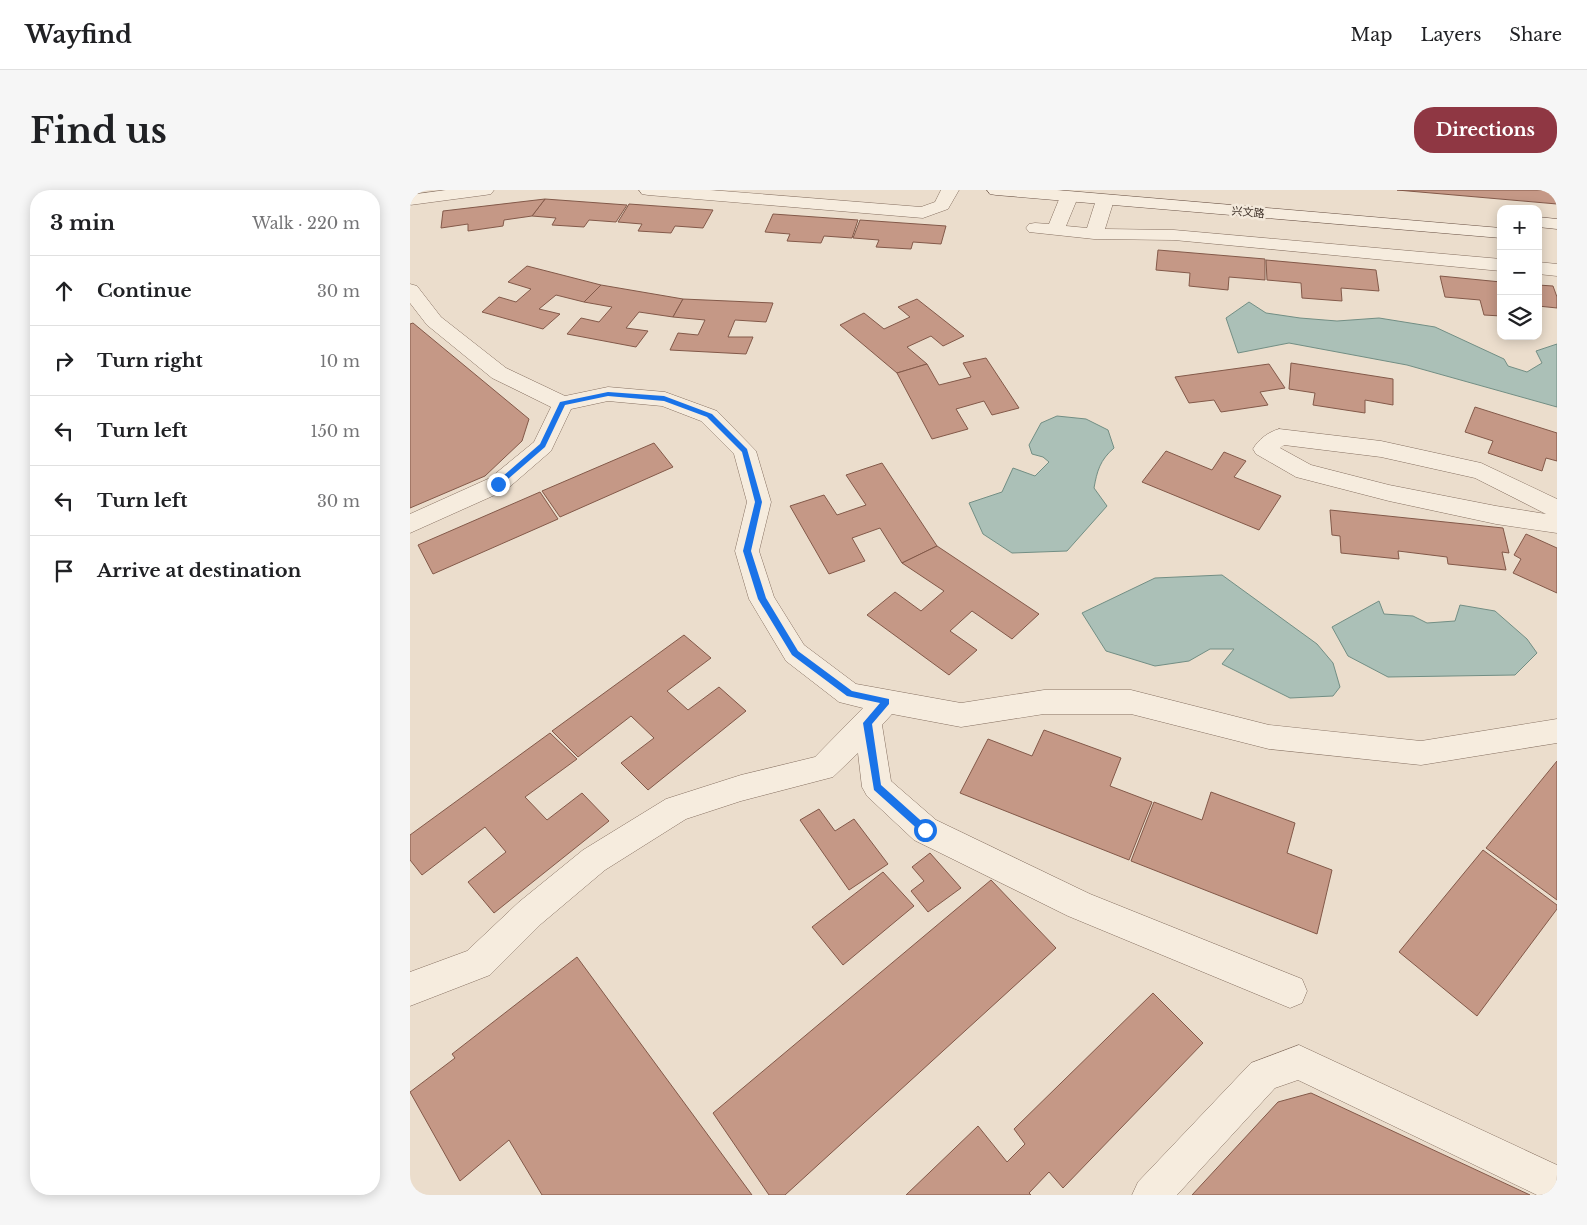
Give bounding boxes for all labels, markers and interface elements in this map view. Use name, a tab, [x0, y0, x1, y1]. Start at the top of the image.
text: Wayfind	[25, 20, 132, 49]
text: Map	[1351, 24, 1392, 46]
text: Layers	[1420, 24, 1481, 46]
text: Share	[1509, 24, 1562, 46]
button: Directions	[1414, 107, 1557, 153]
text: Find us	[30, 109, 167, 152]
street label: 兴文路	[1231, 204, 1265, 220]
map controls	[1497, 205, 1542, 340]
button: +	[1497, 205, 1542, 250]
text: 3 min	[50, 210, 115, 236]
text: Walk · 220 m	[252, 213, 360, 233]
button: −	[1497, 250, 1542, 295]
icon: ahead	[50, 277, 78, 305]
text: Continue	[97, 279, 192, 302]
text: 30 m	[317, 281, 360, 301]
button: layers	[1497, 295, 1542, 340]
icon: right	[50, 347, 78, 375]
text: Turn right	[97, 349, 203, 372]
text: 10 m	[320, 351, 360, 371]
icon: left	[50, 417, 78, 445]
text: Turn left	[97, 419, 188, 442]
text: 150 m	[311, 421, 360, 441]
route end	[487, 473, 510, 496]
icon: left	[50, 487, 78, 515]
text: Turn left	[97, 489, 188, 512]
text: 30 m	[317, 491, 360, 511]
icon: arrive	[50, 557, 78, 585]
text: Arrive at destination	[97, 559, 301, 582]
route start	[914, 819, 937, 842]

